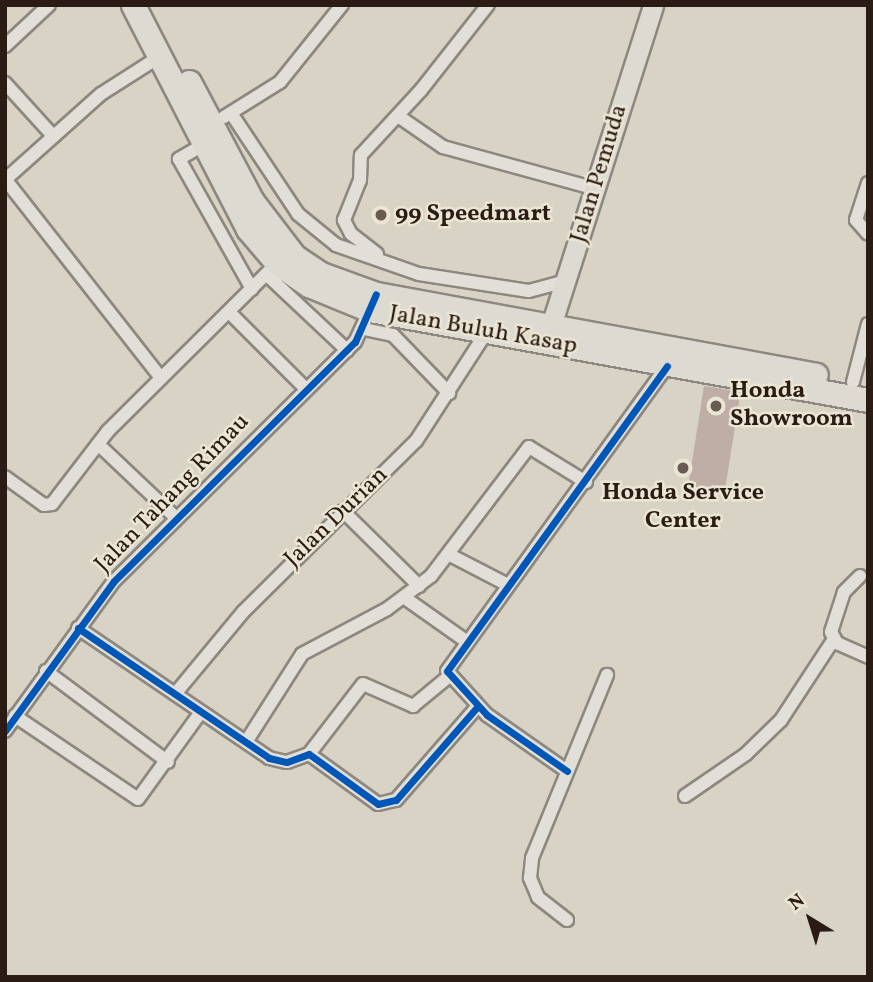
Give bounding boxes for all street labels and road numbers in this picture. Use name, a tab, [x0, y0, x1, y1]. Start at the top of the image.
street label: Jalan Pemuda	[565, 101, 635, 247]
street label: Jalan Buluh Kasap	[387, 300, 579, 362]
street label: Jalan Tahang Rimau	[89, 408, 257, 580]
street label: Jalan Durian	[279, 462, 395, 574]

